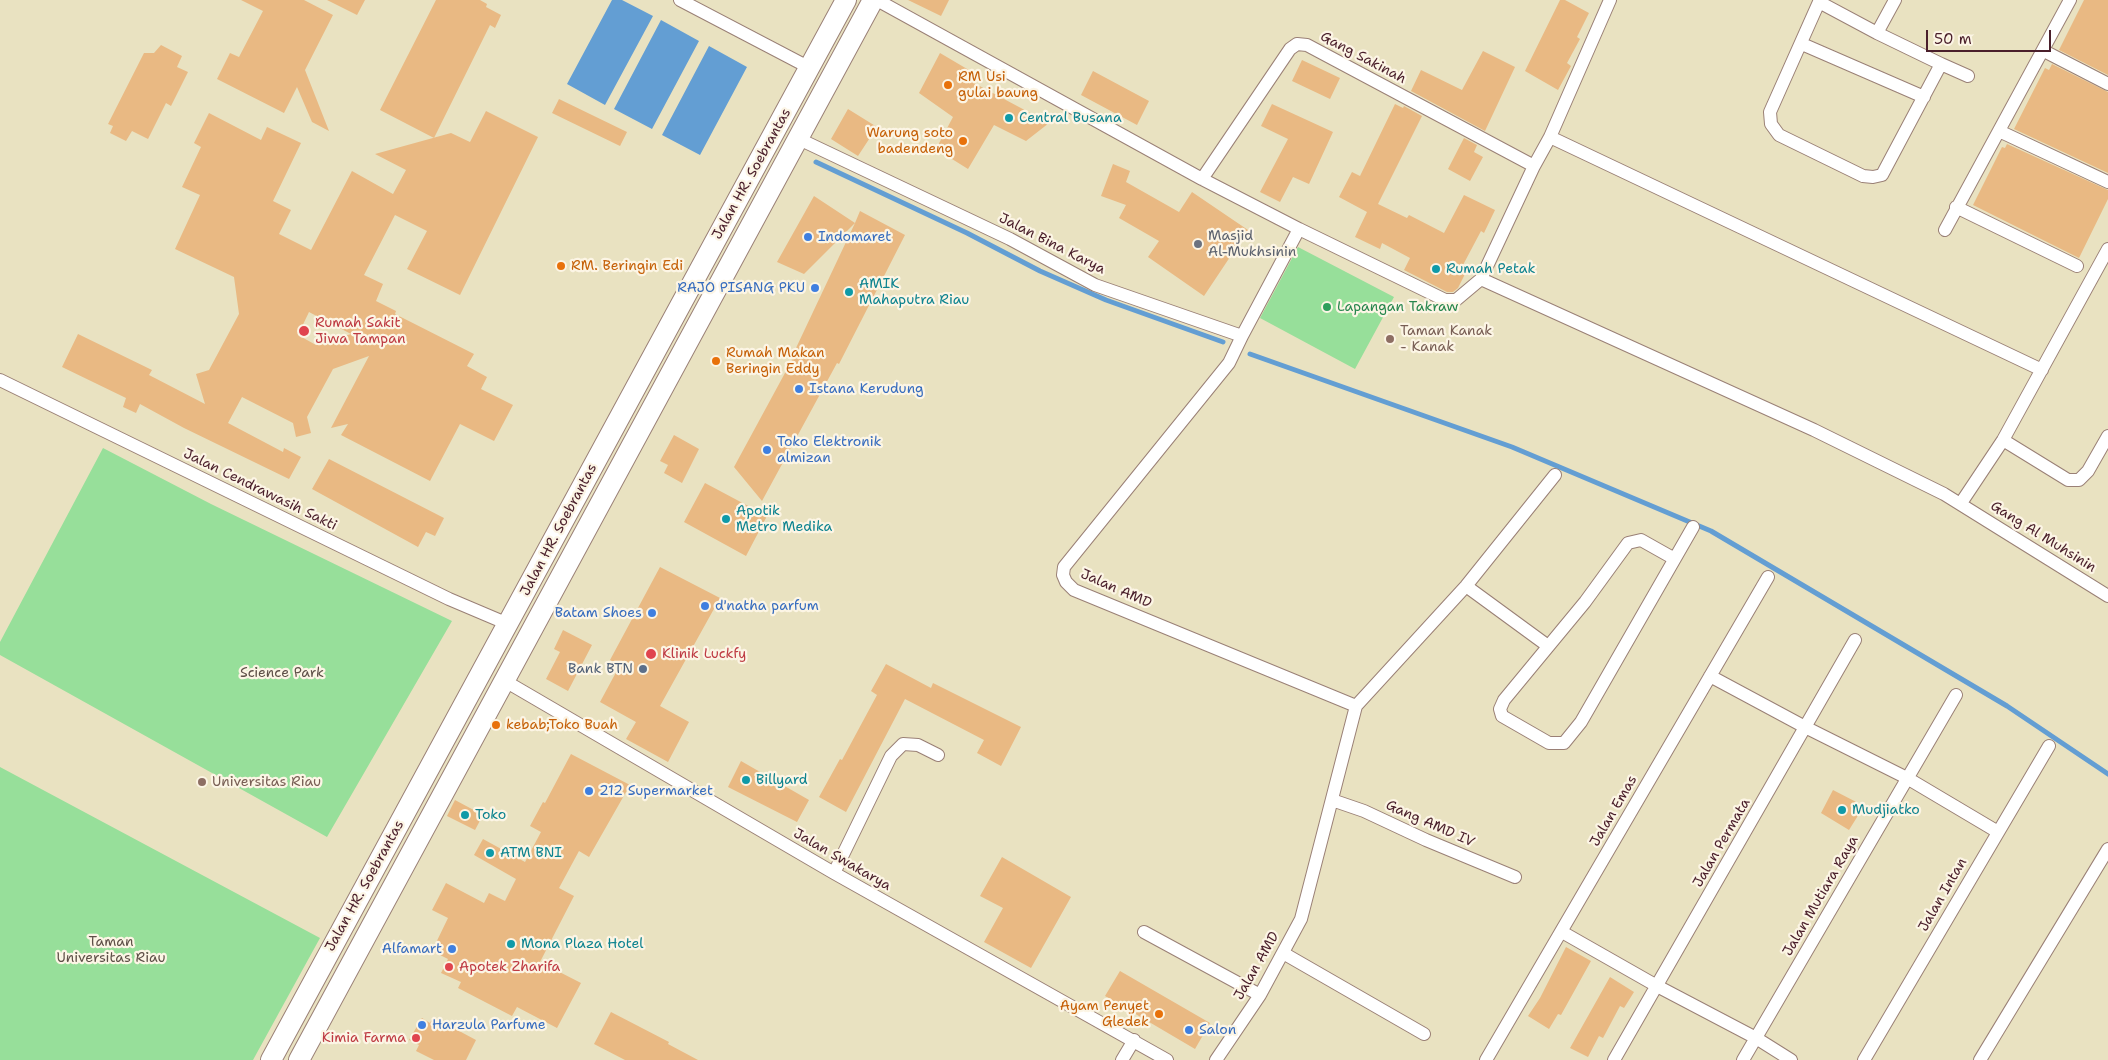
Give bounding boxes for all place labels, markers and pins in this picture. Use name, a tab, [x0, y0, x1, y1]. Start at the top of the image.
place label: RM Usi gulai baung	[958, 69, 1038, 102]
marker: RM Usi gulai baung	[942, 79, 954, 91]
place label: Central Busana	[1019, 110, 1122, 126]
marker: Central Busana	[1003, 112, 1015, 124]
place label: Warung soto badendeng	[866, 125, 953, 158]
marker: Warung soto badendeng	[957, 135, 969, 147]
place label: Masjid Al-Mukhsinin	[1208, 228, 1296, 260]
place label: Indomaret	[818, 229, 891, 245]
marker: Indomaret	[802, 231, 814, 243]
marker: Masjid Al-Mukhsinin	[1192, 238, 1204, 250]
place label: RM. Beringin Edi	[571, 258, 683, 274]
marker: RM. Beringin Edi	[555, 260, 567, 272]
place label: Rumah Petak	[1446, 261, 1535, 277]
marker: Rumah Petak	[1430, 263, 1442, 275]
place label: AMIK Mahaputra Riau	[859, 276, 969, 308]
place label: RAJO PISANG PKU	[677, 280, 805, 296]
marker: RAJO PISANG PKU	[809, 282, 821, 294]
marker: AMIK Mahaputra Riau	[843, 286, 855, 298]
place label: Lapangan Takraw	[1337, 299, 1458, 315]
marker: Lapangan Takraw	[1321, 301, 1333, 313]
place label: Rumah Sakit Jiwa Tampan	[315, 315, 406, 348]
place label: Taman Kanak - Kanak	[1400, 323, 1492, 356]
marker: Rumah Sakit Jiwa Tampan	[297, 324, 311, 338]
marker: Taman Kanak - Kanak	[1384, 333, 1396, 345]
place label: Rumah Makan Beringin Eddy	[726, 345, 825, 378]
marker: Rumah Makan Beringin Eddy	[710, 355, 722, 367]
place label: Istana Kerudung	[809, 381, 924, 397]
marker: Istana Kerudung	[793, 383, 805, 395]
place label: Toko Elektronik almizan	[777, 434, 882, 467]
marker: Toko Elektronik almizan	[761, 444, 773, 456]
place label: Apotik Metro Medika	[736, 503, 832, 536]
marker: Apotik Metro Medika	[720, 513, 732, 525]
place label: d'natha parfum	[715, 598, 819, 614]
marker: d'natha parfum	[699, 600, 711, 612]
place label: Batam Shoes	[555, 605, 642, 621]
marker: Batam Shoes	[646, 607, 658, 619]
place label: Klinik Luckfy	[662, 646, 746, 662]
marker: Klinik Luckfy	[644, 647, 658, 661]
place label: Bank BTN	[568, 661, 633, 677]
marker: Bank BTN	[637, 663, 649, 675]
place label: kebab;Toko Buah	[506, 717, 618, 733]
marker: kebab;Toko Buah	[490, 719, 502, 731]
place label: Billyard	[756, 772, 808, 788]
place label: Universitas Riau	[212, 774, 321, 790]
marker: Billyard	[740, 774, 752, 786]
marker: Universitas Riau	[196, 776, 208, 788]
place label: 212 Supermarket	[599, 783, 713, 799]
marker: 212 Supermarket	[583, 785, 595, 797]
place label: Mudjiatko	[1852, 802, 1920, 818]
marker: Mudjiatko	[1836, 804, 1848, 816]
place label: Toko	[475, 807, 506, 823]
marker: Toko	[459, 809, 471, 821]
place label: ATM BNI	[500, 845, 562, 861]
marker: ATM BNI	[484, 847, 496, 859]
place label: Mona Plaza Hotel	[521, 936, 644, 952]
marker: Mona Plaza Hotel	[505, 938, 517, 950]
place label: Alfamart	[382, 941, 442, 957]
marker: Alfamart	[446, 943, 458, 955]
place label: Apotek Zharifa	[459, 959, 560, 975]
marker: Apotek Zharifa	[443, 961, 455, 973]
place label: Ayam Penyet Gledek	[1060, 998, 1149, 1030]
marker: Ayam Penyet Gledek	[1153, 1008, 1165, 1020]
place label: Harzula Parfume	[432, 1017, 546, 1033]
marker: Harzula Parfume	[416, 1019, 428, 1031]
place label: Salon	[1199, 1022, 1236, 1038]
marker: Salon	[1183, 1024, 1195, 1036]
place label: Kimia Farma	[322, 1030, 406, 1046]
marker: Kimia Farma	[410, 1032, 422, 1044]

